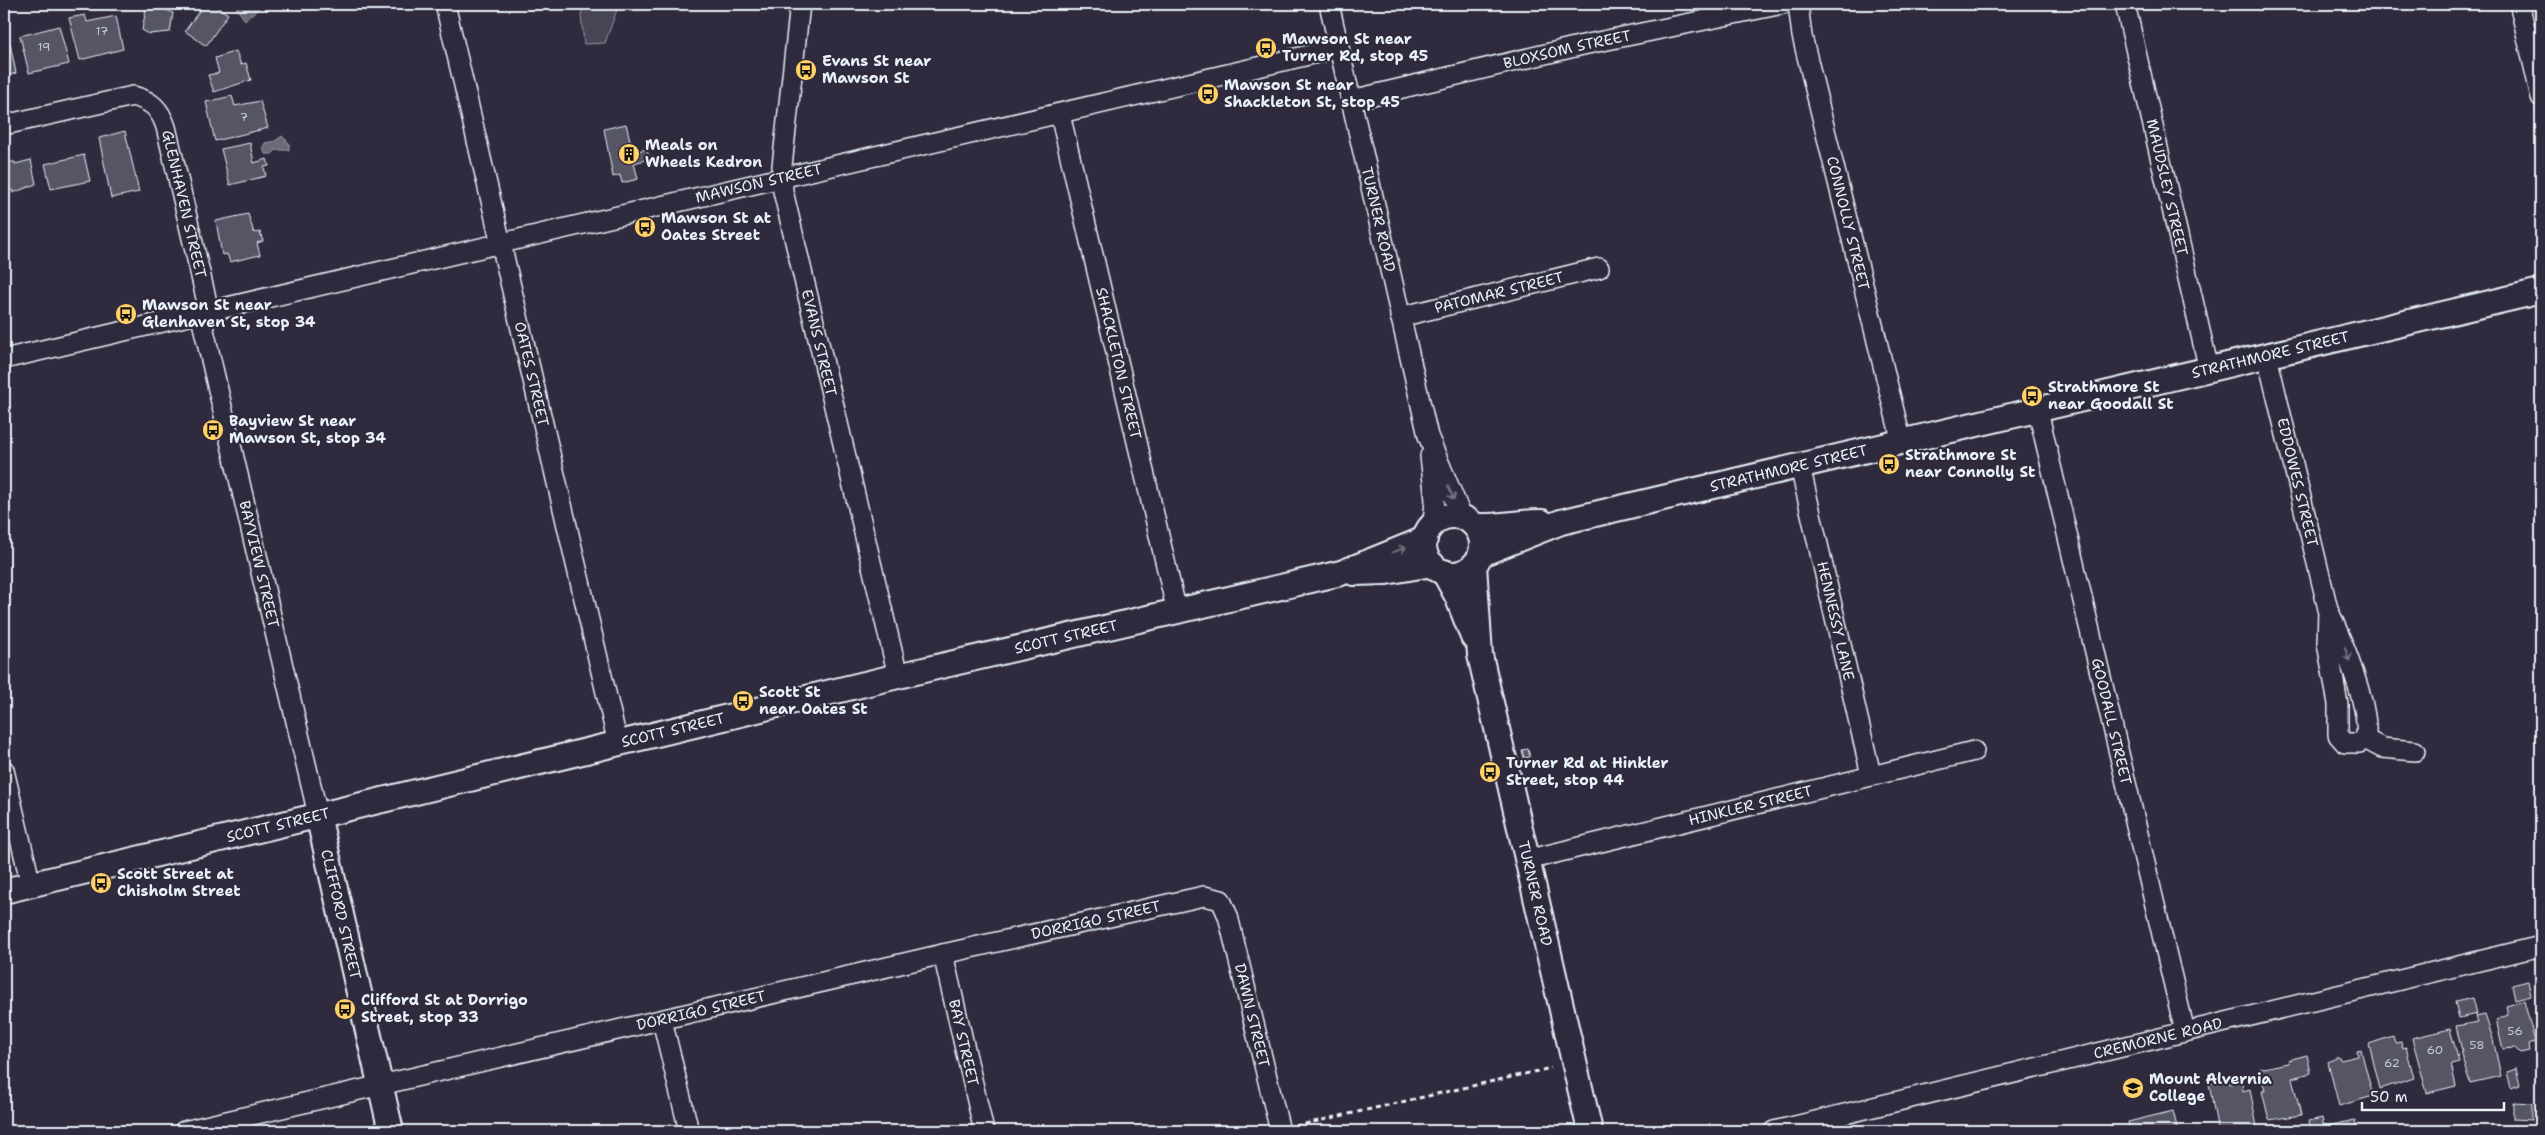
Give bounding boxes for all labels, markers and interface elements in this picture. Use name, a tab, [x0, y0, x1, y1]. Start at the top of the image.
house number: 17	[96, 23, 108, 39]
street label: BLOXSOM STREET	[1501, 25, 1633, 74]
place label: Mawson St near Turner Rd, stop 45	[1282, 29, 1428, 66]
bus stop icon: Mawson St near Turner Rd, stop 45	[1254, 36, 1278, 60]
house number: 19	[38, 39, 50, 55]
place label: Evans St near Mawson St	[822, 51, 931, 88]
bus stop icon: Evans St near Mawson St	[794, 58, 818, 82]
place label: Mawson St near Shackleton St, stop 45	[1224, 75, 1400, 112]
bus stop icon: Mawson St near Shackleton St, stop 45	[1196, 82, 1220, 106]
house number: 7	[240, 109, 248, 125]
street label: MAUDSLEY STREET	[2142, 117, 2192, 258]
street label: GLENHAVEN STREET	[157, 128, 211, 280]
place label: Meals on Wheels Kedron	[645, 135, 762, 172]
building icon: Meals on Wheels Kedron	[617, 142, 641, 166]
street label: CONNOLLY STREET	[1822, 154, 1874, 292]
street label: MAWSON STREET	[693, 159, 824, 208]
street label: TURNER ROAD	[1357, 165, 1400, 274]
place label: Mawson St at Oates Street	[661, 208, 771, 245]
bus stop icon: Mawson St at Oates Street	[633, 215, 657, 239]
street label: PATOMAR STREET	[1432, 267, 1566, 318]
street label: SHACKLETON STREET	[1091, 285, 1146, 441]
street label: EVANS STREET	[797, 287, 841, 398]
place label: Mawson St near Glenhaven St, stop 34	[142, 295, 316, 332]
bus stop icon: Mawson St near Glenhaven St, stop 34	[114, 302, 138, 326]
street label: OATES STREET	[510, 320, 553, 428]
street label: STRATHMORE STREET	[2189, 327, 2351, 383]
place label: Strathmore St near Goodall St	[2048, 377, 2174, 414]
bus stop icon: Strathmore St near Goodall St	[2020, 384, 2044, 408]
place label: Bayview St near Mawson St, stop 34	[229, 411, 386, 448]
street label: EDDOWES STREET	[2272, 416, 2323, 549]
bus stop icon: Bayview St near Mawson St, stop 34	[201, 418, 225, 442]
street label: STRATHMORE STREET	[1708, 440, 1869, 497]
place label: Strathmore St near Connolly St	[1905, 445, 2035, 482]
bus stop icon: Strathmore St near Connolly St	[1877, 452, 1901, 476]
one-way arrow	[1447, 485, 1456, 500]
street label: BAYVIEW STREET	[234, 498, 284, 630]
one-way arrow	[1391, 545, 1407, 554]
street label: HENNESSY LANE	[1812, 559, 1859, 683]
street label: SCOTT STREET	[1012, 615, 1120, 659]
one-way arrow	[2343, 646, 2353, 662]
street label: GOODALL STREET	[2087, 656, 2136, 787]
place label: Scott St near Oates St	[759, 682, 867, 719]
bus stop icon: Scott St near Oates St	[731, 689, 755, 713]
street label: SCOTT STREET	[619, 708, 727, 752]
place label: Turner Rd at Hinkler Street, stop 44	[1506, 753, 1669, 790]
bus stop icon: Turner Rd at Hinkler Street, stop 44	[1478, 760, 1502, 784]
street label: HINKLER STREET	[1686, 781, 1814, 830]
street label: SCOTT STREET	[224, 803, 332, 847]
street label: TURNER ROAD	[1513, 839, 1557, 948]
street label: CLIFFORD STREET	[316, 847, 366, 981]
place label: Scott Street at Chisholm Street	[117, 864, 241, 901]
bus stop icon: Scott Street at Chisholm Street	[89, 871, 113, 895]
street label: DORRIGO STREET	[1029, 896, 1163, 944]
street label: DAWN STREET	[1230, 961, 1274, 1069]
street label: DORRIGO STREET	[635, 986, 768, 1035]
place label: Clifford St at Dorrigo Street, stop 33	[361, 990, 528, 1027]
bus stop icon: Clifford St at Dorrigo Street, stop 33	[333, 997, 357, 1021]
street label: BAY STREET	[944, 997, 983, 1088]
street label: CREMORNE ROAD	[2092, 1013, 2225, 1064]
house number: 56	[2507, 1023, 2523, 1039]
house number: 58	[2469, 1037, 2485, 1053]
house number: 60	[2427, 1042, 2443, 1058]
house number: 62	[2384, 1055, 2400, 1071]
place label: Mount Alvernia College	[2149, 1069, 2273, 1106]
school or university icon: Mount Alvernia College	[2121, 1076, 2145, 1100]
scale bar	[2362, 1080, 2505, 1112]
text: 50 m	[2370, 1087, 2408, 1107]

